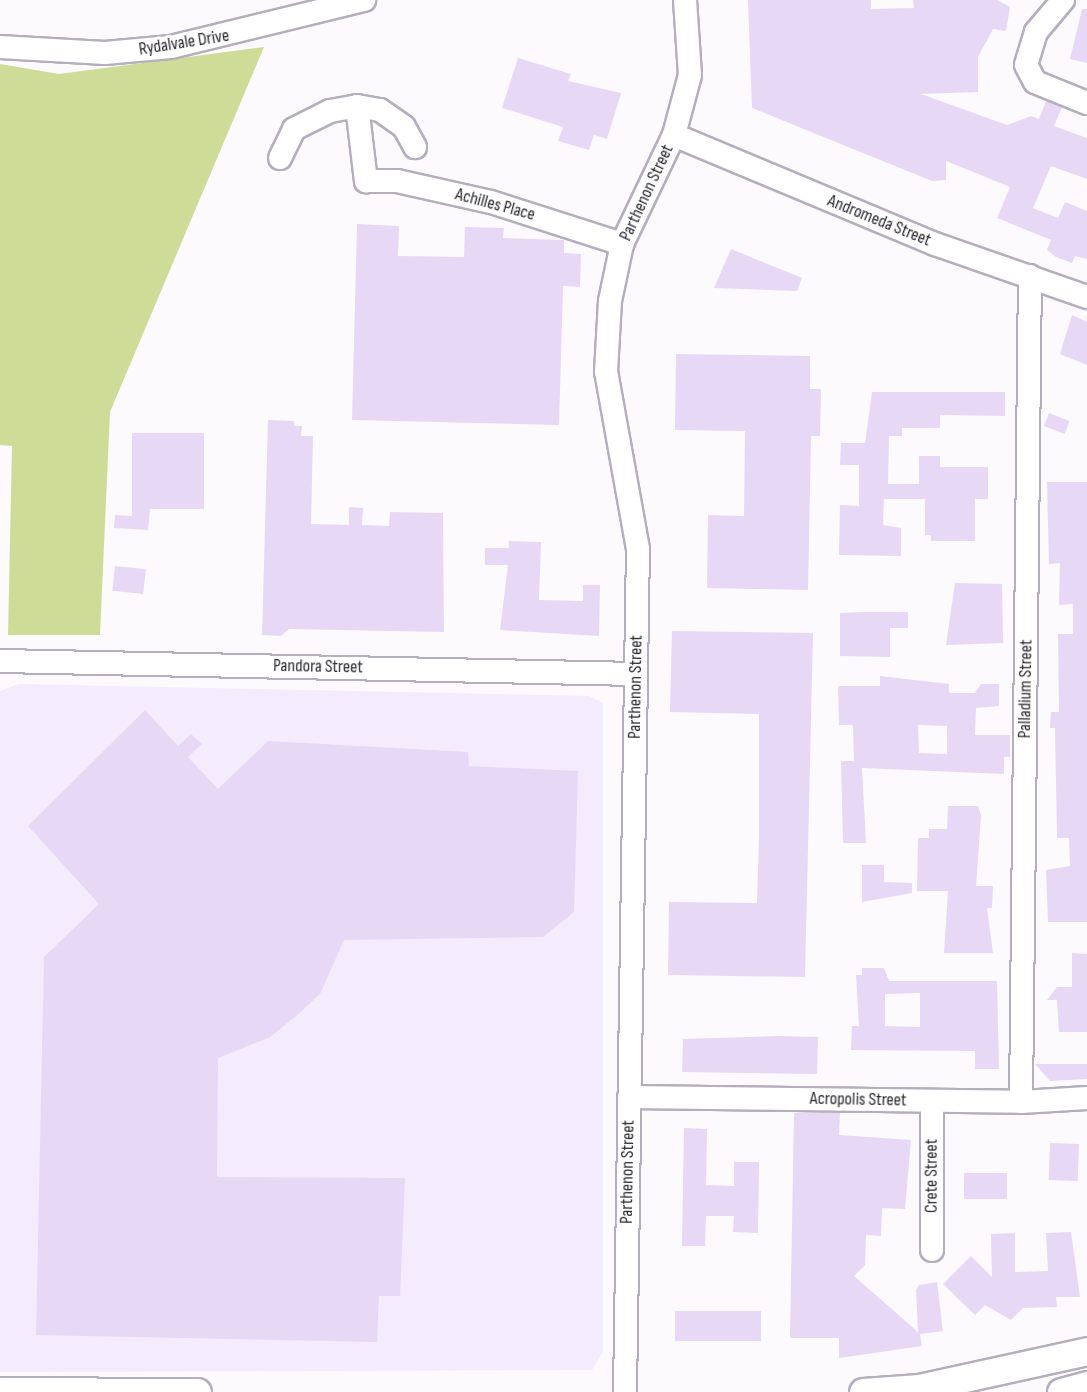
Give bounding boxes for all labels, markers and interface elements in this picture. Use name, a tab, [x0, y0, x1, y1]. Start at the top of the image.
street label: Rydalvale Drive	[137, 25, 231, 61]
street label: Parthenon Street	[615, 141, 679, 245]
street label: Achilles Place	[453, 184, 537, 226]
street label: Andromeda Street	[824, 190, 934, 252]
street label: Parthenon Street	[624, 635, 648, 739]
street label: Palladium Street	[1014, 639, 1038, 739]
street label: Pandora Street	[273, 655, 363, 679]
street label: Acropolis Street	[809, 1088, 907, 1112]
street label: Parthenon Street	[616, 1120, 640, 1224]
street label: Crete Street	[921, 1139, 943, 1213]

